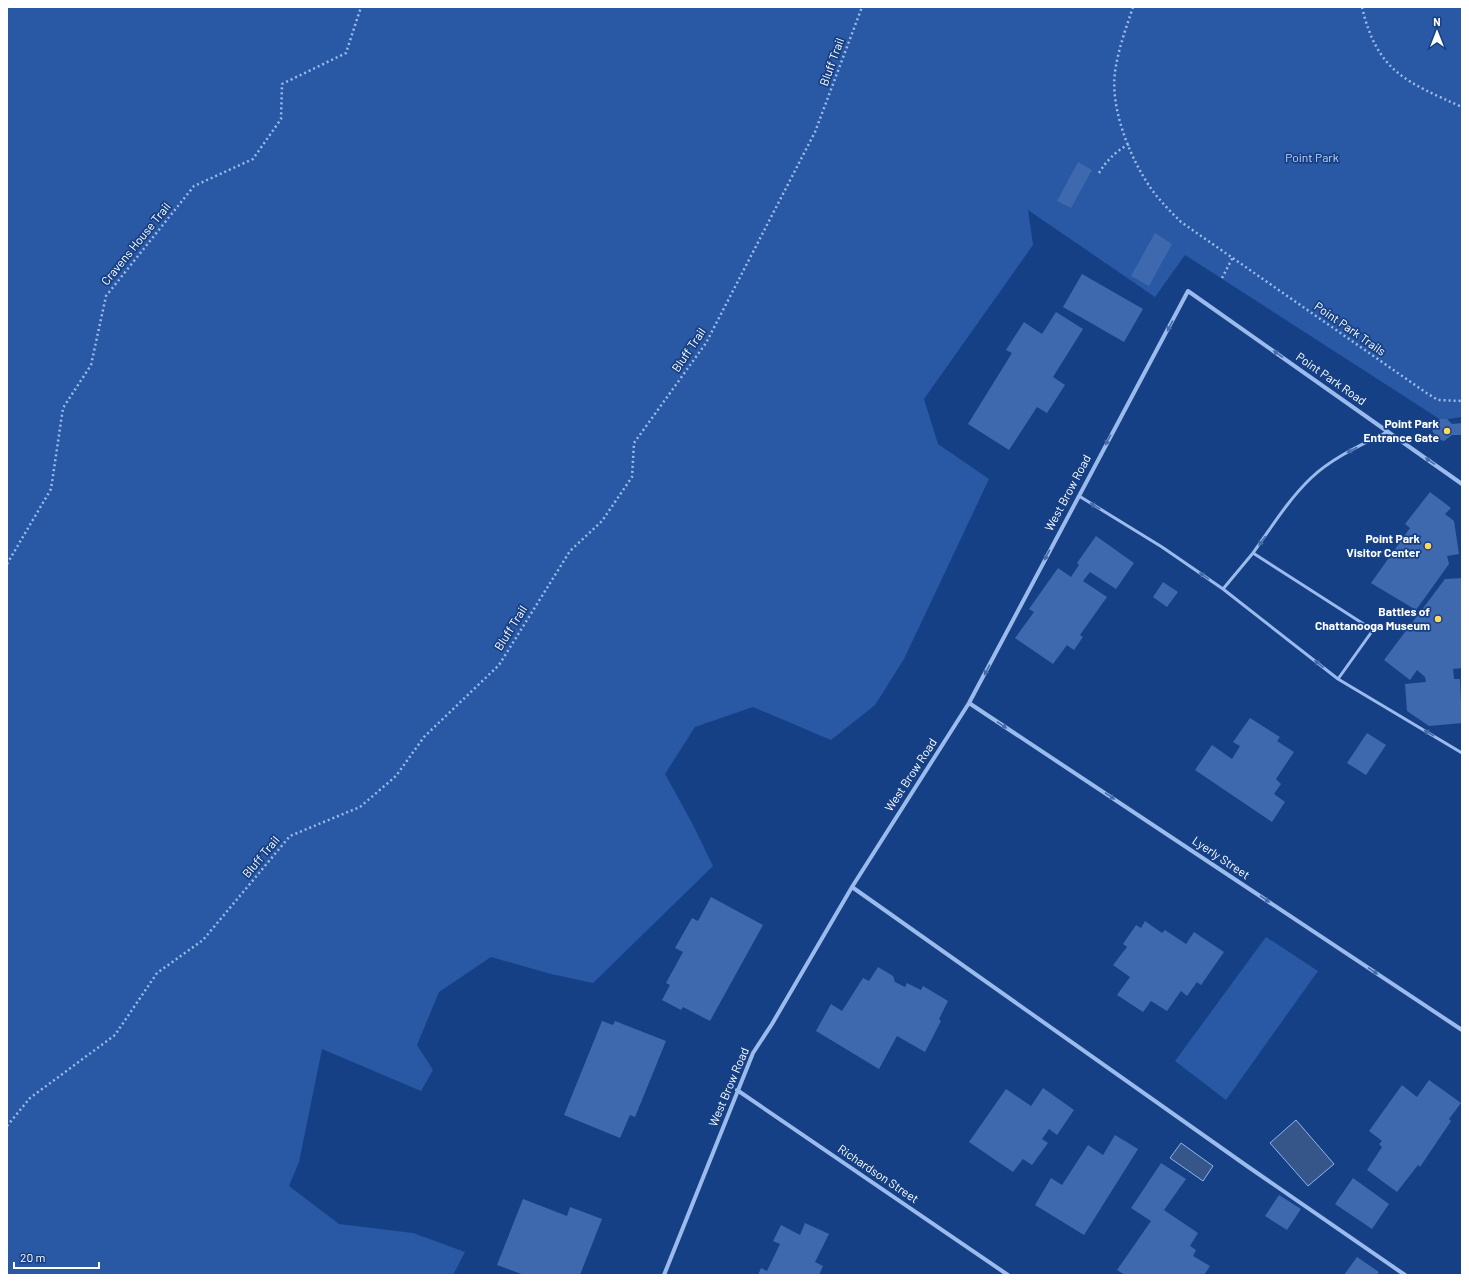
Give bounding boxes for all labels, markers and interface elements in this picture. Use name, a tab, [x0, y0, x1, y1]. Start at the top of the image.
north arrow	[1417, 12, 1457, 52]
text: N	[1433, 15, 1441, 28]
street label: Bluff Trail	[816, 36, 846, 88]
park label: Point Park	[1285, 150, 1339, 164]
street label: Cravens House Trail	[98, 199, 173, 287]
street label: Point Park Trails	[1312, 298, 1389, 358]
one-way arrow	[1166, 320, 1173, 331]
street label: Bluff Trail	[668, 325, 708, 374]
street label: Point Park Road	[1294, 349, 1369, 408]
one-way arrow	[1273, 350, 1283, 358]
place label: Point Park Entrance Gate	[1364, 416, 1440, 444]
marker: Point Park Entrance Gate	[1442, 426, 1452, 436]
one-way arrow	[1105, 434, 1111, 446]
one-way arrow	[1347, 447, 1358, 453]
street label: West Brow Road	[1041, 452, 1093, 533]
one-way arrow	[1425, 457, 1435, 465]
one-way arrow	[1089, 502, 1101, 509]
place label: Point Park Visitor Center	[1346, 531, 1421, 559]
one-way arrow	[1258, 536, 1266, 546]
marker: Point Park Visitor Center	[1423, 541, 1433, 551]
one-way arrow	[1044, 549, 1050, 560]
one-way arrow	[1199, 572, 1210, 580]
street label: Bluff Trail	[491, 602, 529, 652]
place label: Battles of Chattanooga Museum	[1315, 604, 1430, 632]
marker: Battles of Chattanooga Museum	[1433, 614, 1443, 624]
one-way arrow	[1313, 659, 1324, 668]
one-way arrow	[983, 664, 990, 675]
one-way arrow	[996, 721, 1008, 728]
one-way arrow	[1424, 729, 1434, 737]
street label: West Brow Road	[881, 735, 939, 814]
one-way arrow	[1104, 793, 1116, 800]
street label: Bluff Trail	[239, 833, 282, 880]
street label: Lyerly Street	[1190, 833, 1253, 881]
one-way arrow	[1260, 895, 1270, 903]
one-way arrow	[1368, 967, 1379, 975]
street label: West Brow Road	[705, 1045, 751, 1128]
street label: Richardson Street	[836, 1141, 921, 1205]
scale bar	[14, 1244, 99, 1270]
text: 20 m	[20, 1250, 46, 1264]

